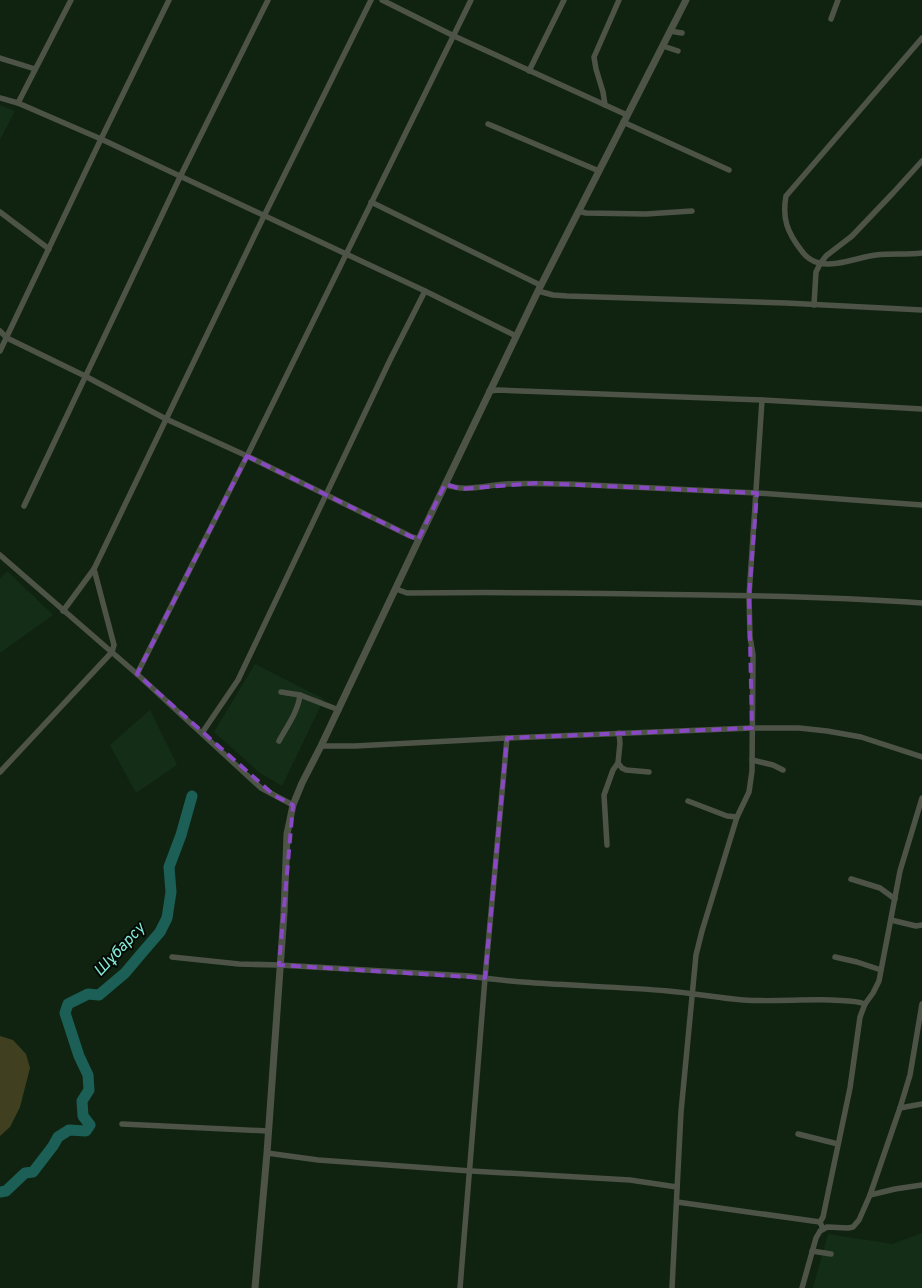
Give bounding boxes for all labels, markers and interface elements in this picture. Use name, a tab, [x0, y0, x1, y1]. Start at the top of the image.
water label: Шұбарсу	[90, 918, 151, 981]

